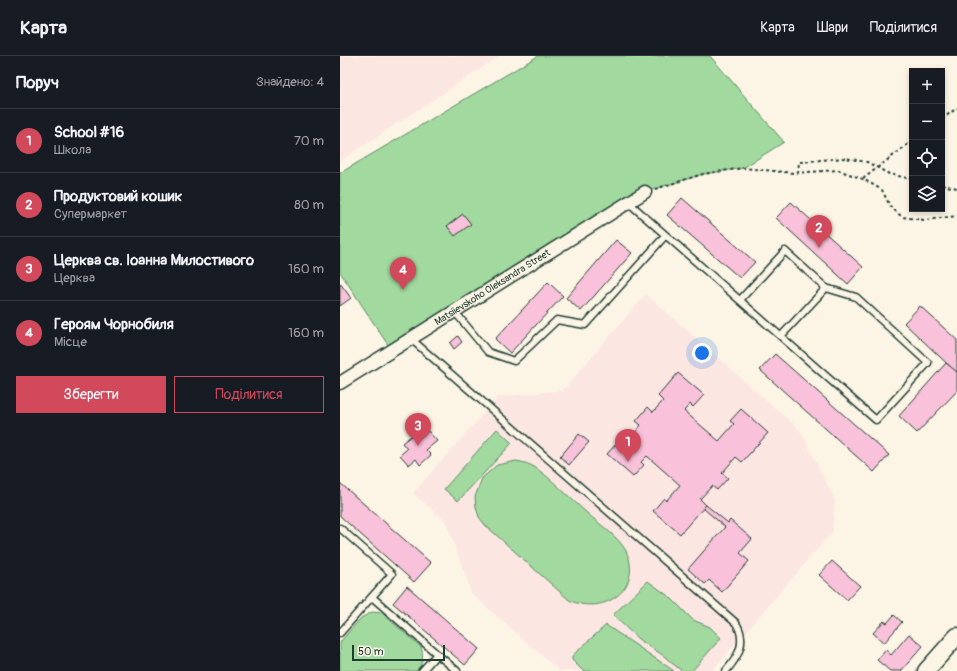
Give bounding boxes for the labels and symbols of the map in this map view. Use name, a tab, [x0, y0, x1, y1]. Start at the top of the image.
pin: 2	[806, 215, 832, 248]
street label: Matsiievskoho Oleksandra Street	[433, 246, 553, 328]
pin: 4	[390, 257, 416, 290]
your location	[692, 343, 712, 363]
pin: 3	[405, 413, 431, 446]
pin: 1	[615, 429, 641, 462]
scale bar	[352, 643, 445, 662]

